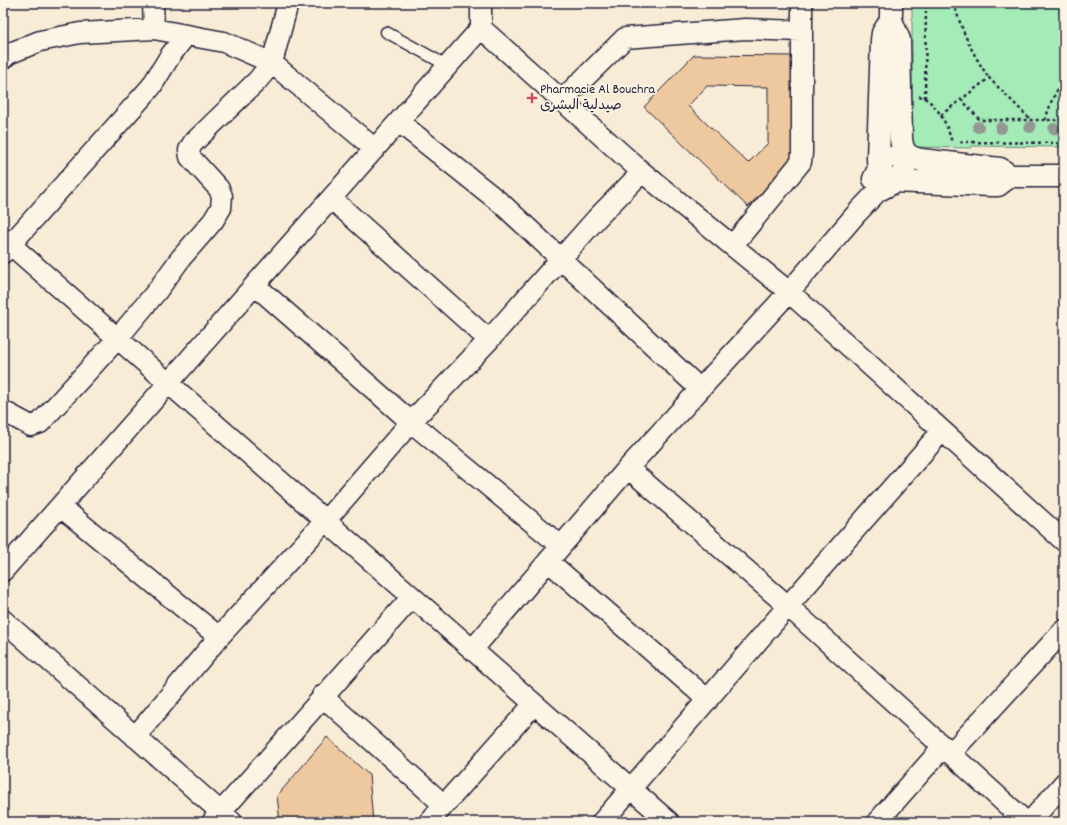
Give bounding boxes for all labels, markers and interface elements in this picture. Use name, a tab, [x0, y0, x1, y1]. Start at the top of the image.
place label: Pharmacie Al Bouchra صيدلية البشرى	[540, 80, 656, 116]
marker: Pharmacie Al Bouchra صيدلية البشرى	[527, 93, 537, 103]

